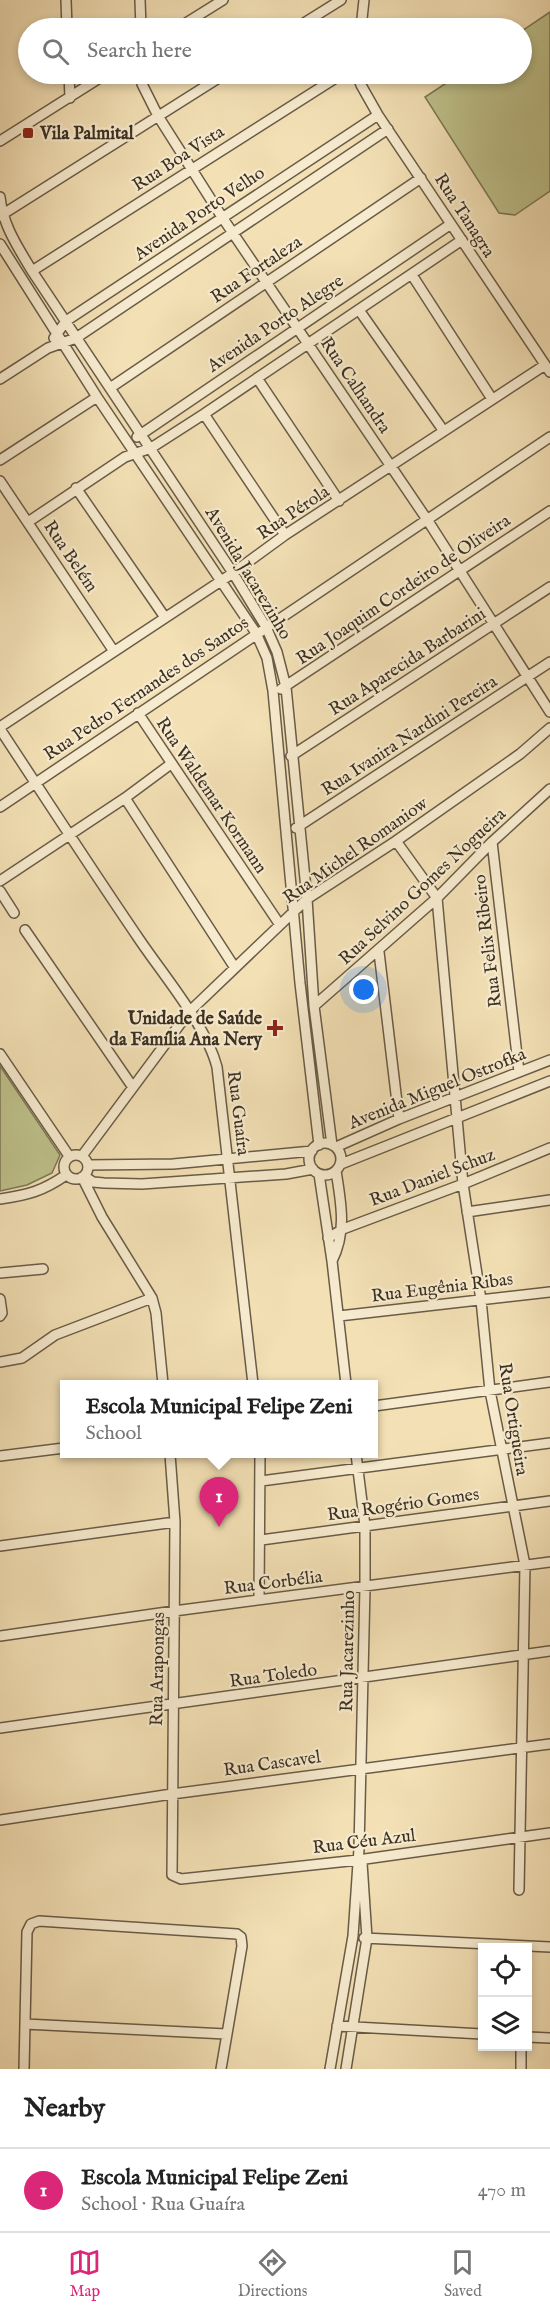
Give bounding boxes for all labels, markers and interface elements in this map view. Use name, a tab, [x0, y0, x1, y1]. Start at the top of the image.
search box	[18, 18, 532, 84]
icon: search	[39, 35, 72, 68]
text: Search here	[87, 37, 192, 65]
street label: Rua Boa Vista	[129, 121, 229, 197]
place label: Vila Palmital	[39, 123, 135, 146]
marker: Vila Palmital	[21, 126, 35, 140]
street label: Avenida Porto Velho	[129, 162, 270, 267]
street label: Rua Tanagra	[428, 169, 500, 262]
street label: Rua Fortaleza	[207, 231, 307, 309]
street label: Avenida Porto Alegre	[202, 270, 348, 379]
street label: Rua Calhandra	[314, 333, 395, 439]
street label: Rua Pérola	[253, 481, 334, 546]
street label: Avenida Jacarezinho	[199, 502, 296, 644]
street label: Rua Joaquim Cordeiro de Oliveira	[292, 510, 516, 671]
street label: Rua Belém	[37, 516, 102, 597]
street label: Rua Aparecida Barbarini	[325, 603, 491, 722]
street label: Rua Pedro Fernandes dos Santos	[40, 612, 254, 767]
street label: Rua Ivanira Nardini Pereira	[318, 671, 502, 802]
street label: Rua Waldemar Kormann	[150, 713, 272, 879]
street label: Rua Michel Romaniow	[279, 792, 434, 910]
street label: Rua Selvino Gomes Nogueira	[335, 803, 512, 971]
street label: Rua Felix Ribeiro	[469, 873, 508, 1009]
your location	[349, 975, 378, 1004]
place label: Unidade de Saúde da Família Ana Nery	[109, 1008, 263, 1052]
marker: Unidade de Saúde da Família Ana Nery	[266, 1019, 284, 1037]
street label: Avenida Miguel Ostrofka	[345, 1043, 530, 1136]
street label: Rua Guaíra	[221, 1069, 254, 1157]
street label: Rua Daniel Schuz	[367, 1144, 498, 1213]
street label: Rua Eugênia Ribas	[370, 1268, 514, 1309]
street label: Rua Ortigueira	[492, 1361, 533, 1477]
popup	[60, 1380, 378, 1458]
text: Escola Municipal Felipe Zeni	[85, 1393, 353, 1421]
text: School	[85, 1421, 142, 1446]
pin: 1	[200, 1478, 238, 1527]
street label: Rua Rogério Gomes	[326, 1483, 481, 1528]
street label: Rua Corbélia	[223, 1566, 324, 1601]
street label: Rua Jacarezinho	[336, 1590, 361, 1712]
street label: Rua Arapongas	[146, 1612, 171, 1726]
street label: Rua Toledo	[228, 1659, 319, 1694]
street label: Rua Cascavel	[222, 1746, 322, 1783]
street label: Rua Céu Azul	[311, 1825, 417, 1860]
map controls	[478, 1943, 532, 2051]
button: locate	[478, 1943, 532, 1997]
button: layers	[478, 1997, 532, 2051]
text: Nearby	[24, 2092, 105, 2125]
text: Escola Municipal Felipe Zeni	[81, 2164, 348, 2192]
text: 1	[40, 2178, 47, 2203]
text: 470 m	[478, 2178, 526, 2203]
text: School · Rua Guaíra	[81, 2192, 245, 2217]
tab: Map	[68, 2246, 101, 2302]
tab: Directions	[238, 2246, 307, 2302]
tab: Saved	[444, 2246, 482, 2302]

